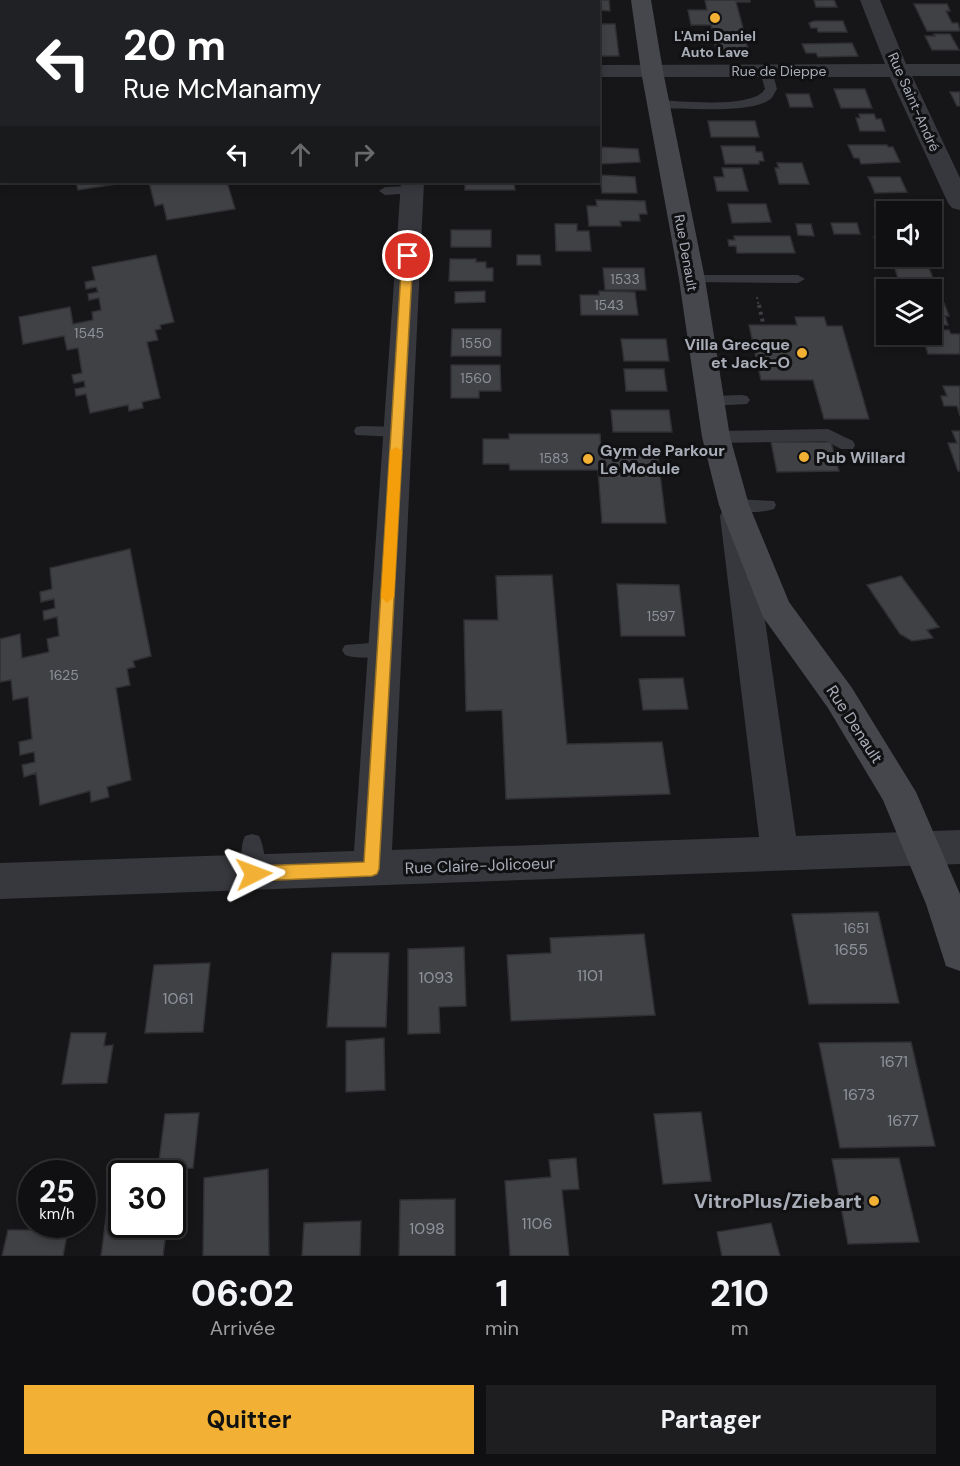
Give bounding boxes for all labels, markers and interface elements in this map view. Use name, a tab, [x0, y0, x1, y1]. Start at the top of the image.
marker: L'Ami Daniel Auto Lave	[708, 11, 722, 25]
text: 20 m	[123, 18, 226, 73]
icon: left	[24, 24, 102, 102]
place label: L'Ami Daniel Auto Lave	[674, 27, 756, 61]
street label: Rue Saint-André	[884, 50, 944, 154]
street label: Rue de Dieppe	[732, 62, 826, 80]
text: Rue McManamy	[123, 71, 321, 106]
icon: left	[221, 138, 254, 171]
icon: ahead	[284, 138, 317, 171]
icon: right	[347, 138, 380, 171]
map controls	[876, 201, 942, 345]
button: sound	[876, 201, 942, 267]
street label: Rue Denault	[670, 213, 702, 293]
pin	[382, 230, 433, 281]
icon: arrive	[391, 239, 424, 272]
house number: 1533	[610, 270, 640, 288]
button: layers	[876, 279, 942, 345]
house number: 1543	[594, 296, 624, 314]
house number: 1545	[74, 324, 104, 342]
house number: 1550	[460, 334, 492, 352]
place label: Villa Grecque et Jack-O	[684, 334, 790, 373]
marker: Villa Grecque et Jack-O	[795, 346, 809, 360]
house number: 1560	[460, 369, 492, 387]
place label: Gym de Parkour Le Module	[600, 440, 725, 479]
place label: Pub Willard	[816, 447, 905, 468]
house number: 1583	[539, 449, 569, 467]
marker: Pub Willard	[797, 450, 811, 464]
marker: Gym de Parkour Le Module	[581, 452, 595, 466]
house number: 1597	[647, 607, 675, 625]
house number: 1625	[49, 666, 79, 684]
street label: Rue Denault	[822, 681, 888, 767]
position arrow	[222, 842, 286, 906]
street label: Rue Claire-Jolicoeur	[404, 852, 556, 879]
house number: 1651	[843, 919, 869, 937]
house number: 1655	[834, 939, 868, 960]
house number: 1101	[577, 965, 603, 986]
house number: 1093	[418, 967, 454, 988]
house number: 1061	[163, 988, 193, 1009]
house number: 1671	[880, 1051, 908, 1072]
house number: 1673	[843, 1084, 875, 1105]
house number: 1677	[887, 1110, 919, 1131]
speed limit sign: 30	[108, 1160, 186, 1238]
text: 25	[39, 1172, 75, 1211]
place label: VitroPlus/Ziebart	[694, 1188, 862, 1214]
marker: VitroPlus/Ziebart	[867, 1194, 881, 1208]
text: km/h	[39, 1204, 75, 1224]
house number: 1106	[522, 1213, 552, 1234]
house number: 1098	[409, 1218, 445, 1239]
text: 06:02	[191, 1270, 294, 1317]
text: 1	[495, 1270, 509, 1317]
text: 210	[710, 1270, 769, 1317]
text: Arrivée	[210, 1315, 275, 1341]
text: min	[485, 1315, 519, 1341]
text: m	[731, 1315, 748, 1341]
button: Quitter	[24, 1385, 474, 1454]
button: Partager	[486, 1385, 936, 1454]

